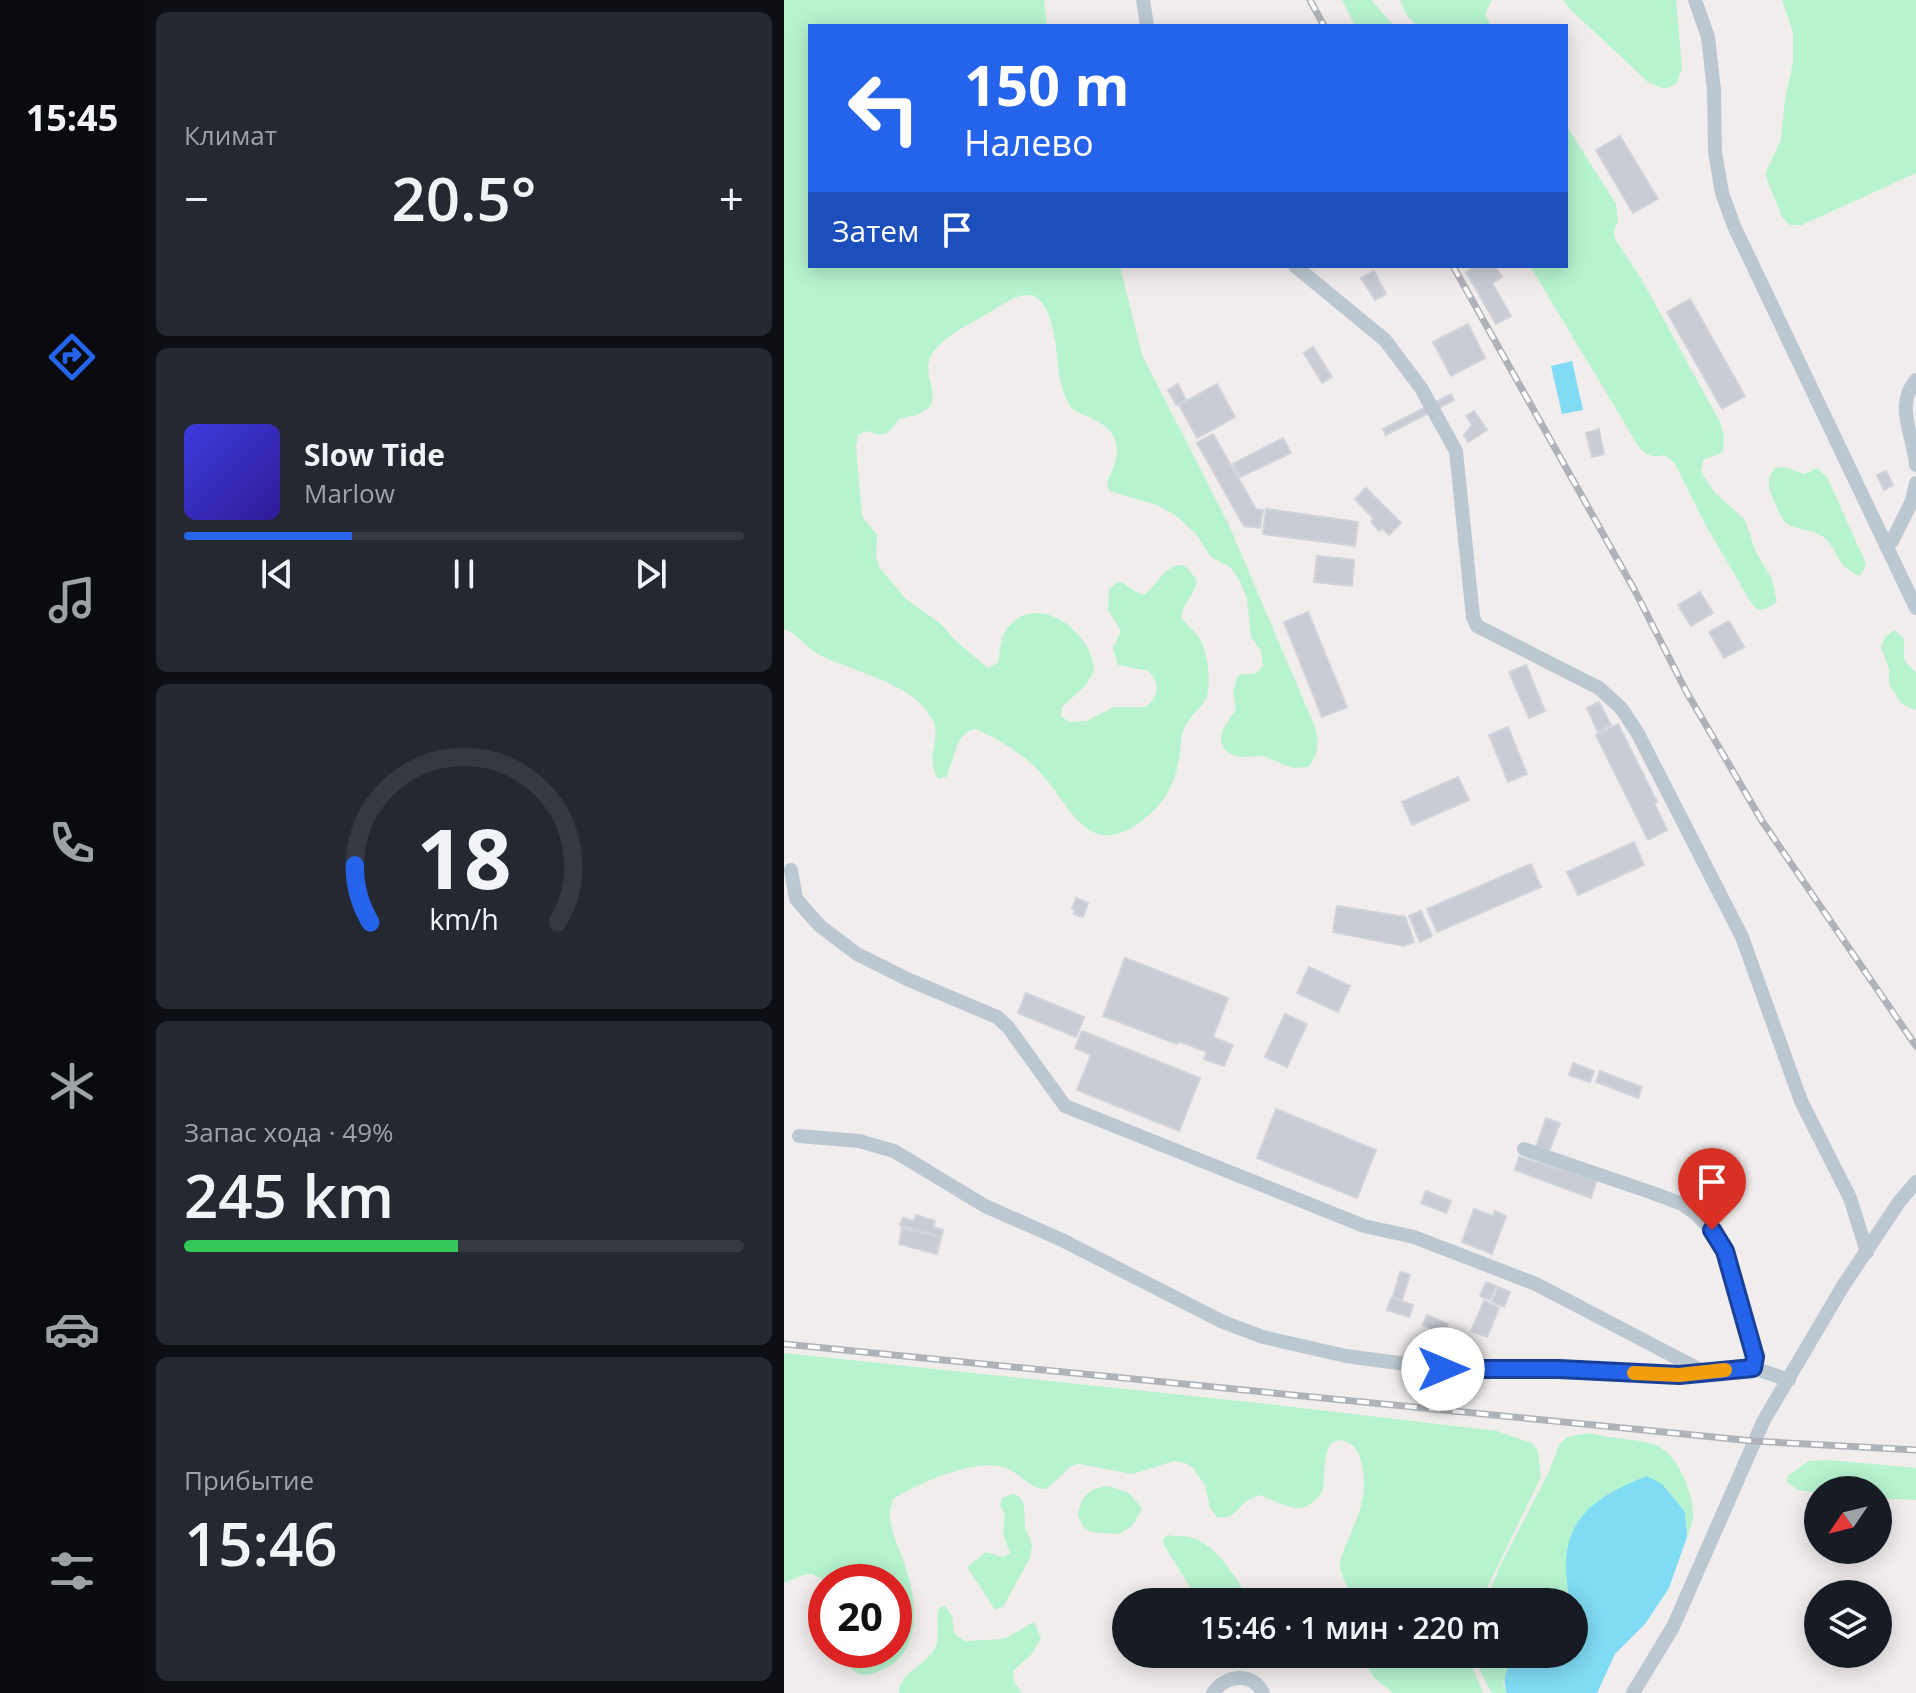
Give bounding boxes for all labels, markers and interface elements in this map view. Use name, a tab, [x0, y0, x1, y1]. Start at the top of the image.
text: 150 m	[964, 46, 1130, 122]
icon: left	[832, 56, 936, 160]
text: 15:45	[26, 93, 118, 142]
text: Климат	[184, 117, 277, 153]
text: Налево	[964, 118, 1094, 167]
text: 20.5°	[391, 157, 537, 239]
text: −	[184, 168, 209, 228]
text: +	[719, 168, 744, 228]
icon: arrive	[935, 208, 979, 252]
text: Затем	[832, 210, 919, 251]
icon: directions	[44, 329, 100, 385]
text: Slow Tide	[304, 434, 445, 475]
text: Marlow	[304, 475, 395, 511]
icon: previous	[255, 552, 299, 596]
icon: pause	[442, 552, 486, 596]
icon: next	[629, 552, 673, 596]
icon: music	[44, 572, 100, 628]
text: 18	[416, 799, 512, 912]
icon: phone	[44, 815, 100, 871]
text: km/h	[429, 899, 499, 938]
icon: climate	[44, 1058, 100, 1114]
text: Запас хода · 49%	[184, 1114, 394, 1150]
pin	[1678, 1148, 1746, 1230]
text: 245 km	[184, 1154, 394, 1236]
icon: arrive	[1690, 1160, 1734, 1204]
icon: car	[44, 1301, 100, 1357]
position arrow	[1401, 1327, 1485, 1411]
text: Прибытие	[184, 1462, 314, 1498]
north arrow	[1804, 1476, 1892, 1564]
map controls	[1804, 1476, 1892, 1668]
text: 15:46	[184, 1502, 338, 1584]
icon: filters	[44, 1543, 100, 1599]
speed limit sign: 20	[808, 1564, 912, 1668]
button: layers	[1804, 1580, 1892, 1668]
text: 15:46 · 1 мин · 220 m	[1200, 1607, 1500, 1648]

